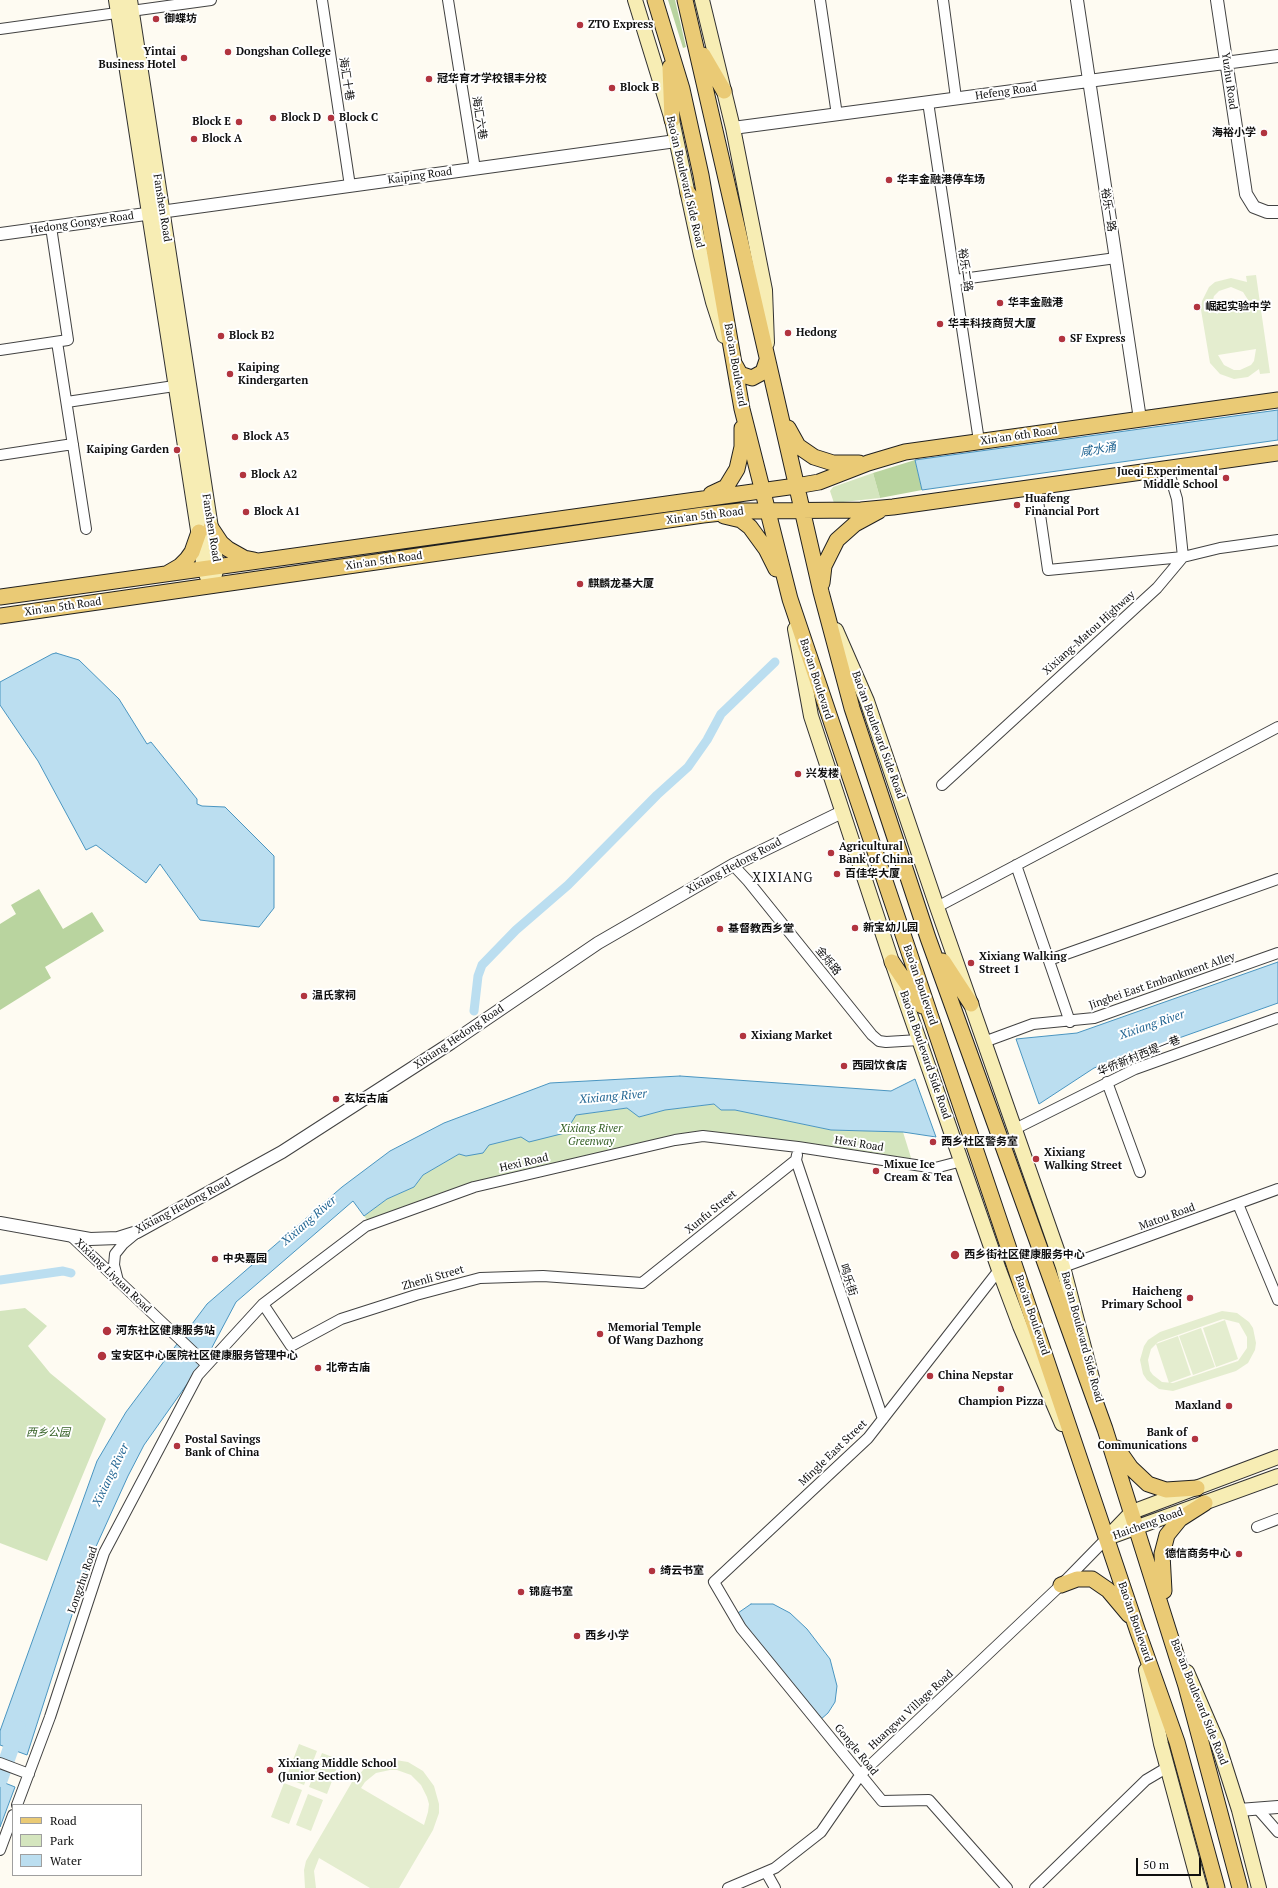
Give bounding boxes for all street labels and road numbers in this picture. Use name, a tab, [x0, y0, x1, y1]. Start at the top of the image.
street label: Yuzhu Road	[1218, 51, 1240, 111]
street label: 海汇十巷	[336, 56, 356, 102]
street label: Hefeng Road	[974, 81, 1038, 103]
street label: 海汇六巷	[469, 95, 489, 141]
street label: Bao'an Boulevard Side Road	[663, 115, 707, 249]
street label: Kaiping Road	[387, 165, 453, 187]
street label: Fanshen Road	[150, 173, 174, 243]
street label: 裕乐一路	[1098, 187, 1118, 233]
street label: Hedong Gongye Road	[29, 209, 135, 237]
street label: 裕乐二路	[955, 247, 975, 293]
street label: Bao'an Boulevard	[721, 322, 749, 408]
street label: Xin'an 6th Road	[980, 424, 1058, 448]
street label: Fanshen Road	[199, 493, 223, 563]
street label: Xin'an 5th Road	[666, 505, 744, 527]
street label: Xin'an 5th Road	[345, 549, 423, 573]
street label: Xixiang-Matou Highway	[1040, 588, 1138, 678]
street label: Xin'an 5th Road	[24, 595, 102, 619]
street label: Bao'an Boulevard	[797, 637, 835, 721]
street label: Bao'an Boulevard Side Road	[849, 669, 907, 801]
street label: Xixiang Hedong Road	[684, 835, 784, 897]
street label: Bao'an Boulevard	[900, 943, 940, 1027]
street label: 金烁路	[812, 944, 844, 978]
street label: Jingbei East Embankment Alley	[1087, 950, 1237, 1012]
street label: Bao'an Boulevard Side Road	[897, 989, 953, 1121]
street label: Xixiang Hedong Road	[412, 1002, 506, 1072]
street label: 华侨新村西堤一巷	[1096, 1033, 1182, 1079]
street label: Hexi Road	[833, 1134, 885, 1154]
street label: Hexi Road	[498, 1151, 550, 1175]
street label: Xixiang Hedong Road	[133, 1175, 233, 1237]
street label: Xunfu Street	[683, 1187, 739, 1237]
street label: Matou Road	[1137, 1201, 1197, 1233]
street label: Xixiang Liyuan Road	[72, 1236, 154, 1316]
street label: 鸣乐街	[837, 1262, 859, 1298]
street label: Zhenli Street	[400, 1263, 466, 1293]
street label: Bao'an Boulevard Side Road	[1058, 1270, 1106, 1404]
street label: Bao'an Boulevard	[1012, 1273, 1052, 1357]
street label: Mingle East Street	[796, 1417, 870, 1489]
street label: Haicheng Road	[1111, 1505, 1185, 1543]
street label: Longzhu Road	[65, 1545, 101, 1615]
street label: Bao'an Boulevard	[1115, 1580, 1155, 1664]
street label: Bao'an Boulevard Side Road	[1168, 1637, 1230, 1767]
street label: Huangwu Village Road	[866, 1667, 956, 1753]
street label: Gongle Road	[831, 1722, 881, 1778]

